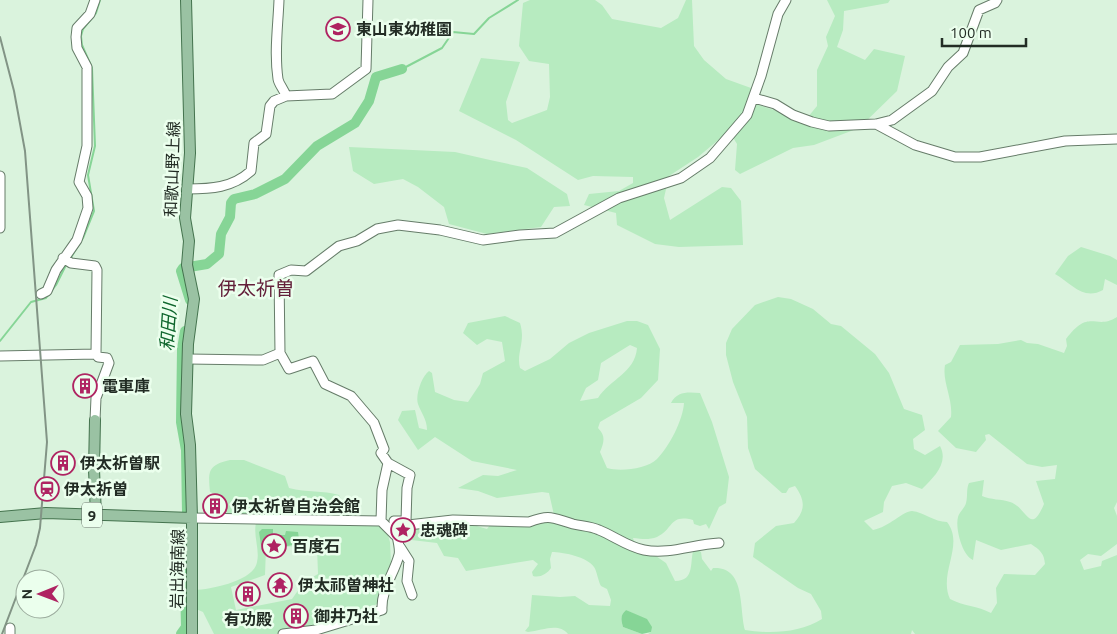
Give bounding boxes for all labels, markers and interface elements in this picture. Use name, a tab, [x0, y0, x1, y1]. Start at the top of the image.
scale bar	[942, 15, 1026, 47]
school or university icon: 東山東幼稚園	[325, 16, 351, 42]
place label: 東山東幼稚園	[356, 20, 452, 38]
text: 100 m	[950, 24, 992, 41]
street label: 和歌山野上線	[161, 121, 183, 217]
district label: 伊太祈曽	[218, 277, 294, 299]
water label: 和田川	[156, 294, 180, 352]
building icon: 電車庫	[72, 373, 98, 399]
place label: 電車庫	[102, 377, 150, 395]
building icon: 伊太祈曽駅	[50, 450, 76, 476]
place label: 伊太祈曽駅	[79, 454, 160, 472]
station icon: 伊太祈曽	[34, 476, 60, 502]
place label: 伊太祈曽	[63, 480, 128, 498]
building icon: 伊太祈曽自治会館	[202, 493, 228, 519]
place label: 伊太祈曽自治会館	[231, 497, 360, 515]
road number: 9	[82, 502, 102, 528]
place icon: 忠魂碑	[390, 517, 416, 543]
place label: 忠魂碑	[420, 521, 468, 539]
street label: 岩出海南線	[167, 529, 187, 609]
place icon: 百度石	[261, 533, 287, 559]
place label: 百度石	[292, 537, 340, 555]
north arrow	[15, 569, 65, 619]
temple icon: 伊太祁曽神社	[267, 572, 293, 598]
place label: 伊太祁曽神社	[297, 576, 394, 594]
building icon: 有功殿	[235, 581, 261, 607]
text: N	[19, 589, 35, 600]
building icon: 御井乃社	[283, 603, 309, 629]
place label: 御井乃社	[314, 607, 378, 625]
place label: 有功殿	[224, 610, 272, 628]

